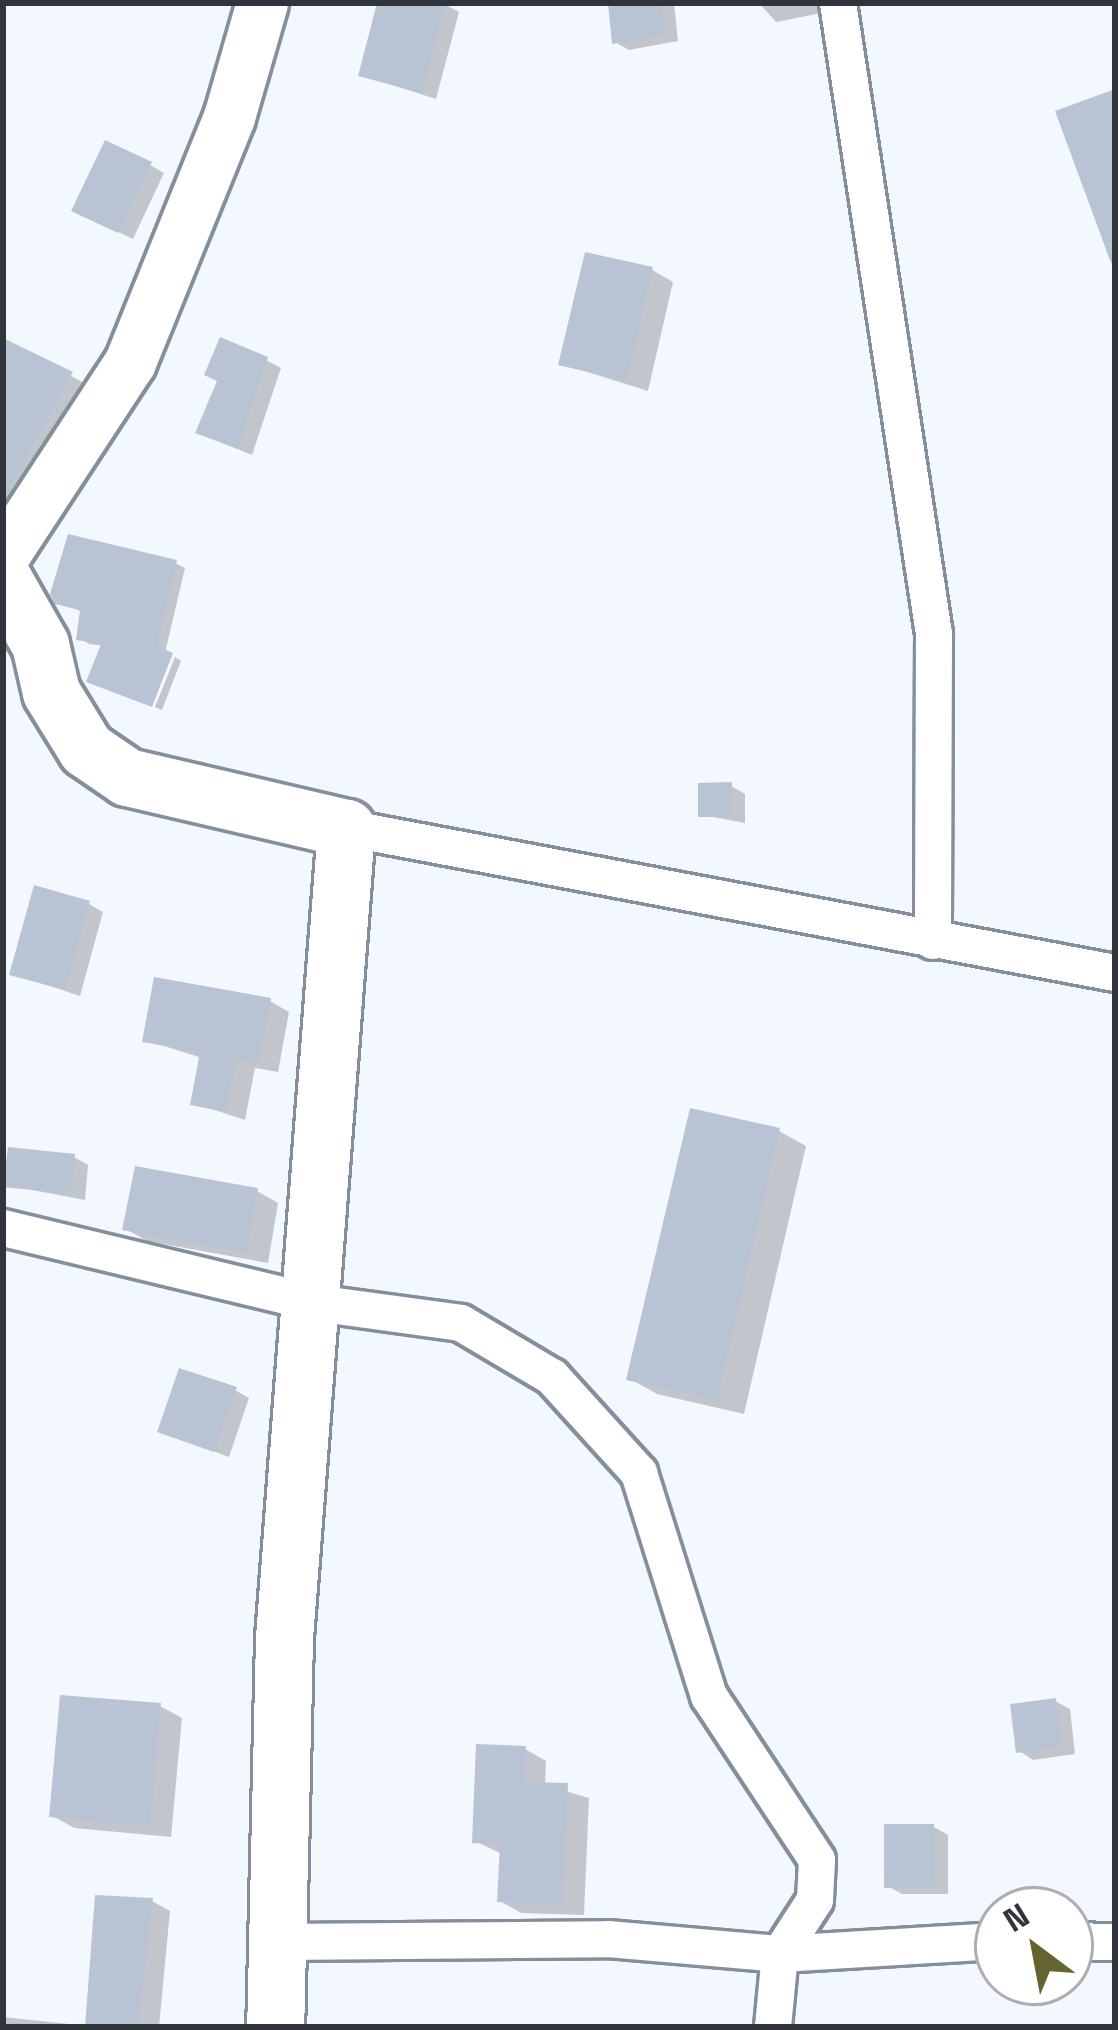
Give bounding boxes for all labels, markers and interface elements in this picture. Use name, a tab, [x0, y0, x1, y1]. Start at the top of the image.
north arrow	[974, 1886, 1094, 2006]
text: N	[996, 1894, 1037, 1942]

